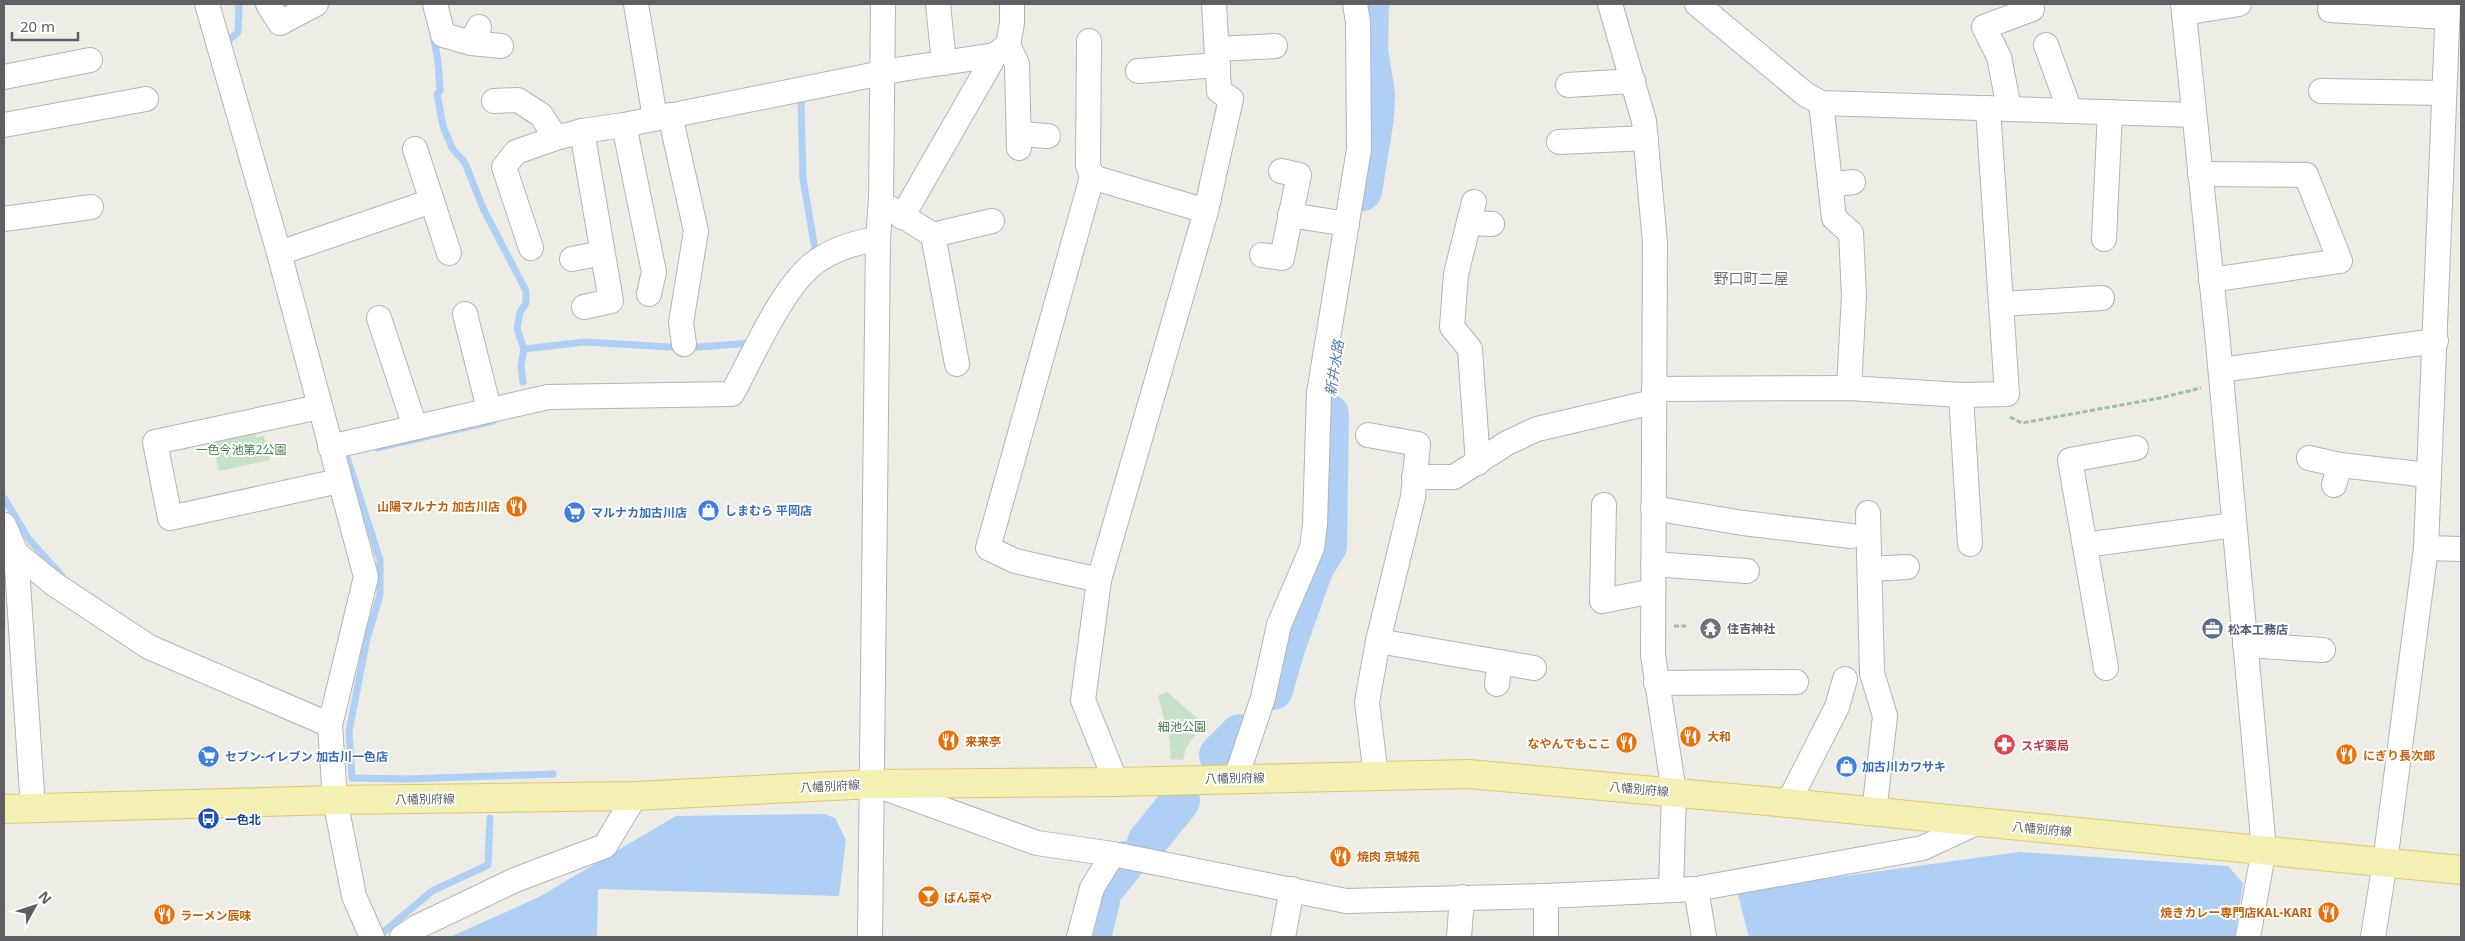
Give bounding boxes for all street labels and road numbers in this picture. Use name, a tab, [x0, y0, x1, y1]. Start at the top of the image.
street label: 八幡別府線	[1205, 769, 1265, 787]
street label: 八幡別府線	[800, 776, 860, 796]
street label: 八幡別府線	[1608, 778, 1670, 800]
street label: 八幡別府線	[395, 790, 455, 808]
street label: 八幡別府線	[2011, 818, 2073, 840]

